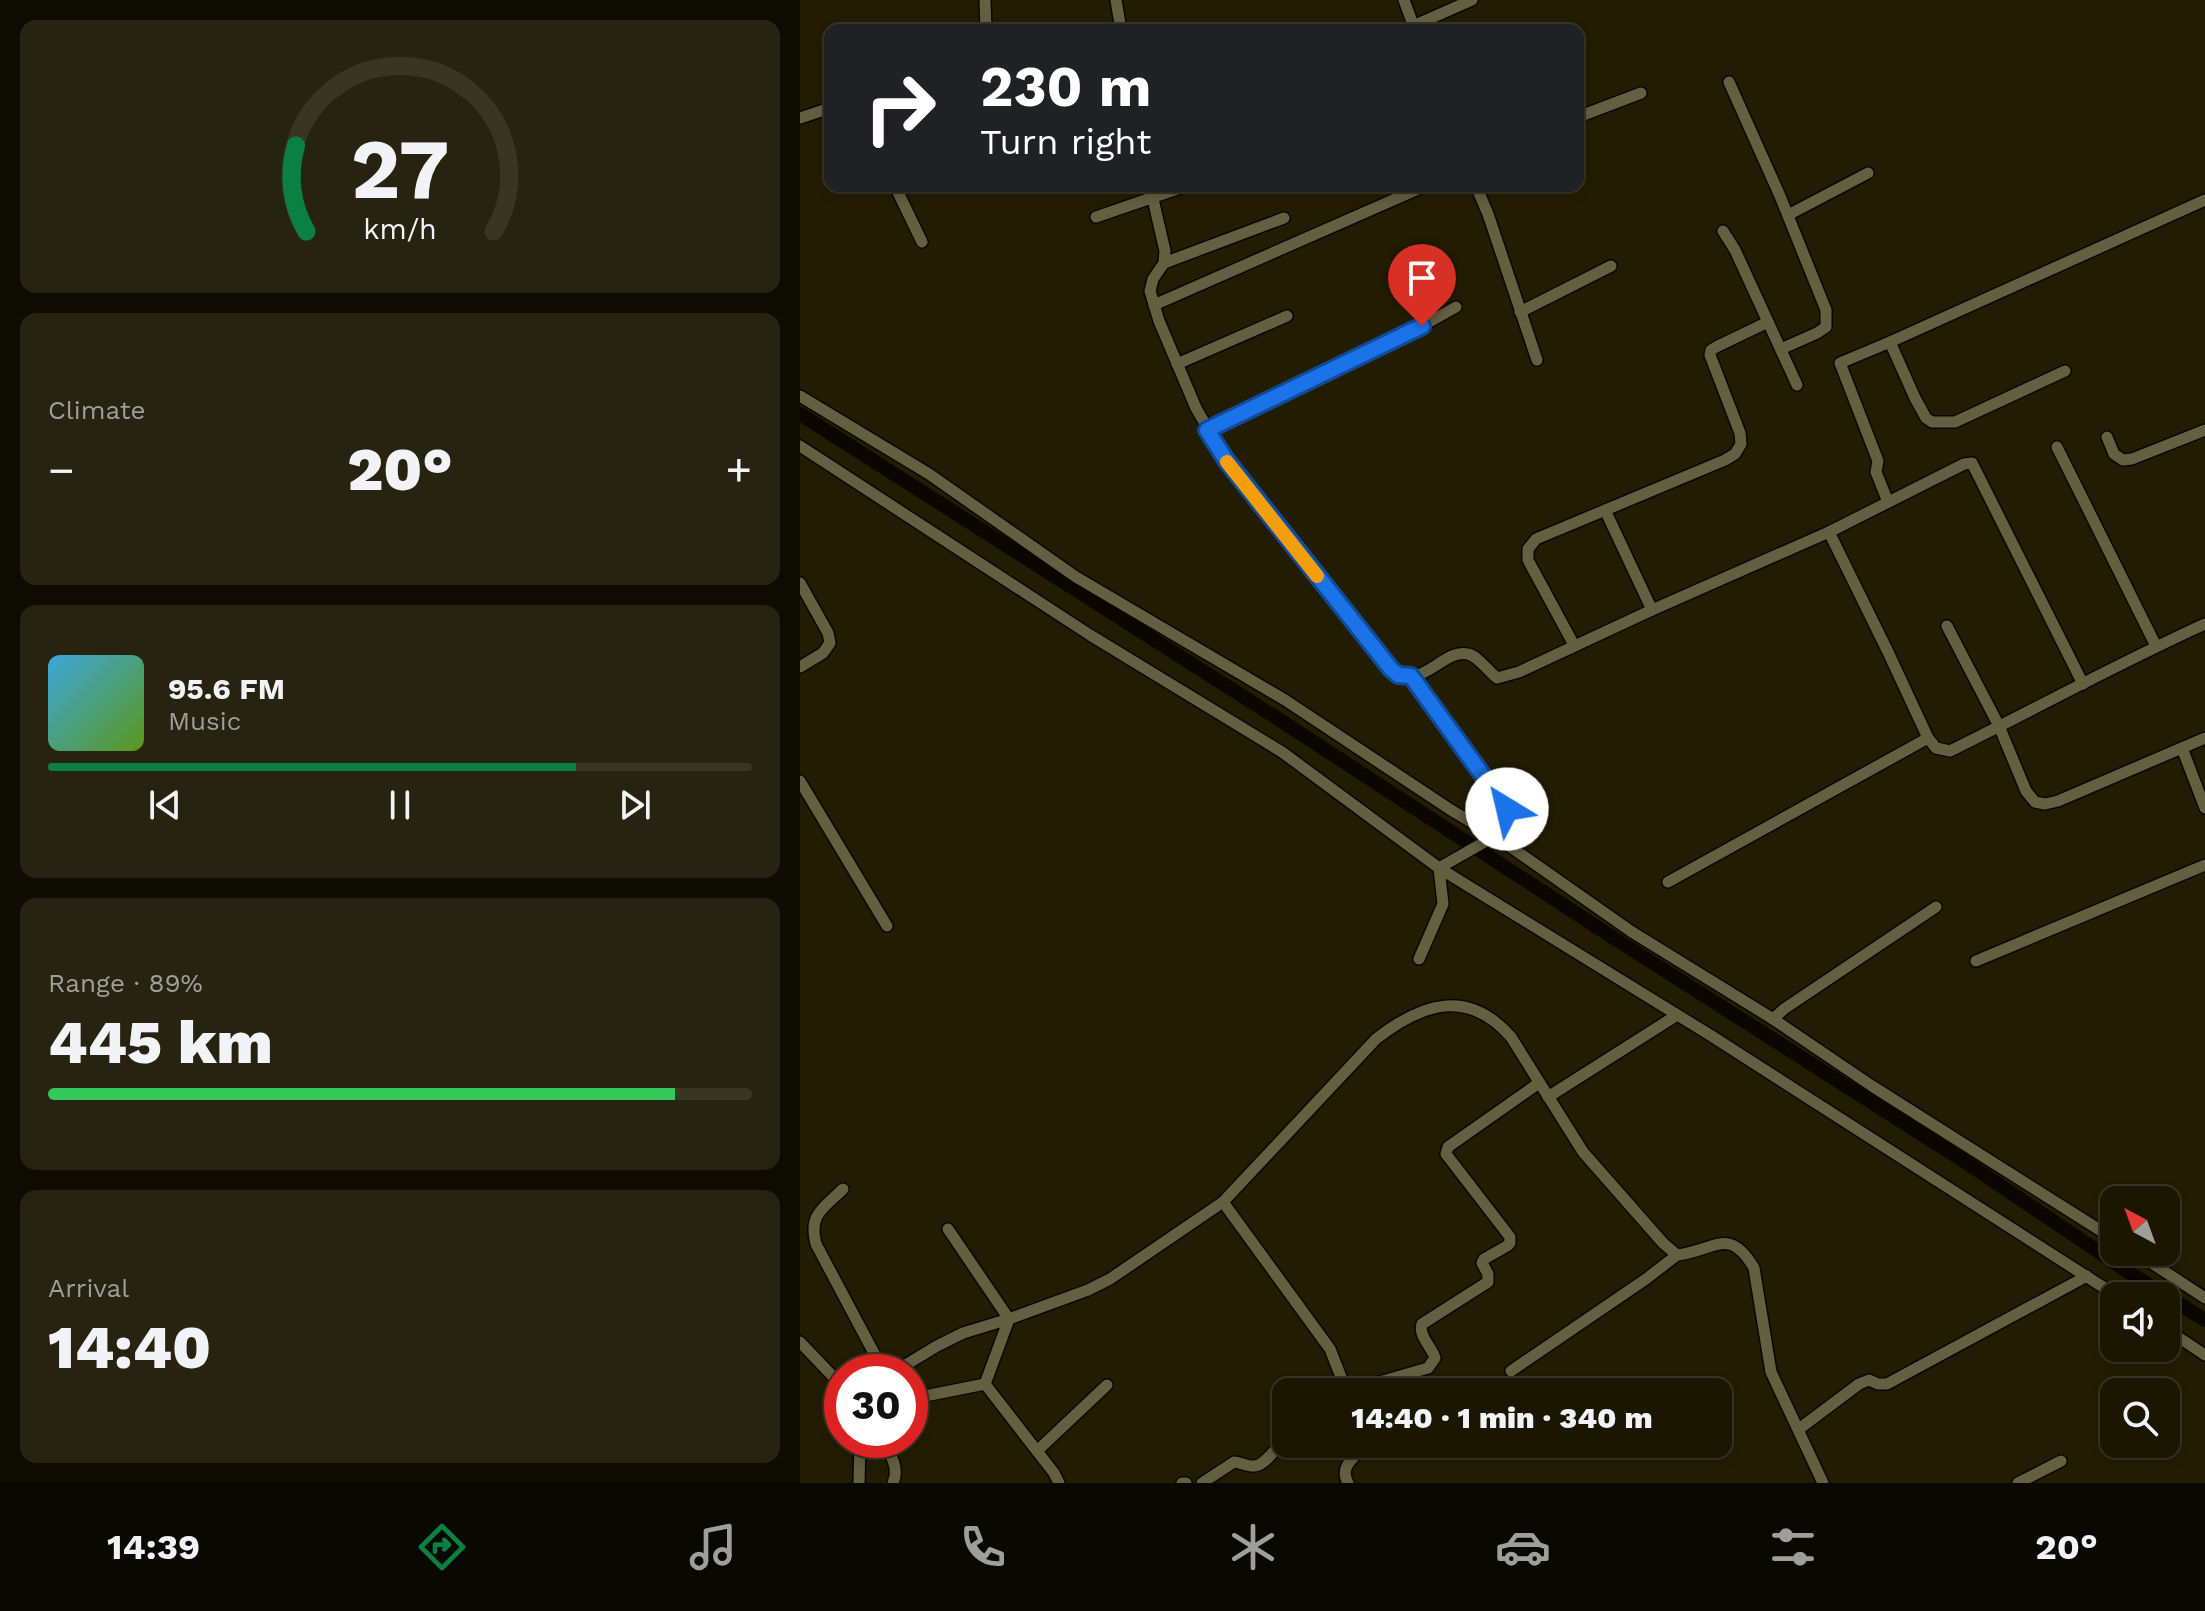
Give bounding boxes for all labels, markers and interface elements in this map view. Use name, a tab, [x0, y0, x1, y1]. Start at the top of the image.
text: 230 m	[980, 54, 1151, 120]
icon: right	[848, 56, 952, 160]
text: 27	[351, 121, 449, 218]
text: Turn right	[980, 121, 1151, 163]
text: km/h	[363, 212, 437, 246]
pin	[1388, 244, 1456, 326]
icon: arrive	[1400, 256, 1444, 300]
text: Climate	[48, 395, 146, 425]
text: 20°	[347, 434, 453, 505]
text: −	[48, 444, 75, 496]
text: +	[725, 444, 752, 496]
text: 95.6 FM	[168, 671, 285, 706]
text: Music	[168, 706, 241, 736]
position arrow	[1465, 767, 1549, 851]
icon: previous	[143, 783, 187, 827]
icon: pause	[378, 783, 422, 827]
icon: next	[613, 783, 657, 827]
text: Range · 89%	[48, 968, 203, 998]
text: 445 km	[48, 1007, 273, 1078]
north arrow	[2100, 1186, 2180, 1266]
map controls	[2100, 1186, 2180, 1458]
text: Arrival	[48, 1273, 129, 1303]
button: sound	[2100, 1282, 2180, 1362]
text: 14:40	[48, 1312, 211, 1383]
speed limit sign: 30	[824, 1354, 928, 1458]
button: search	[2100, 1378, 2180, 1458]
text: 14:40 · 1 min · 340 m	[1351, 1400, 1653, 1435]
icon: directions	[414, 1519, 470, 1575]
icon: music	[685, 1519, 741, 1575]
icon: phone	[955, 1519, 1011, 1575]
icon: climate	[1225, 1519, 1281, 1575]
icon: car	[1495, 1519, 1551, 1575]
icon: filters	[1765, 1519, 1821, 1575]
text: 14:39	[107, 1526, 200, 1568]
text: 20°	[2035, 1526, 2098, 1568]

